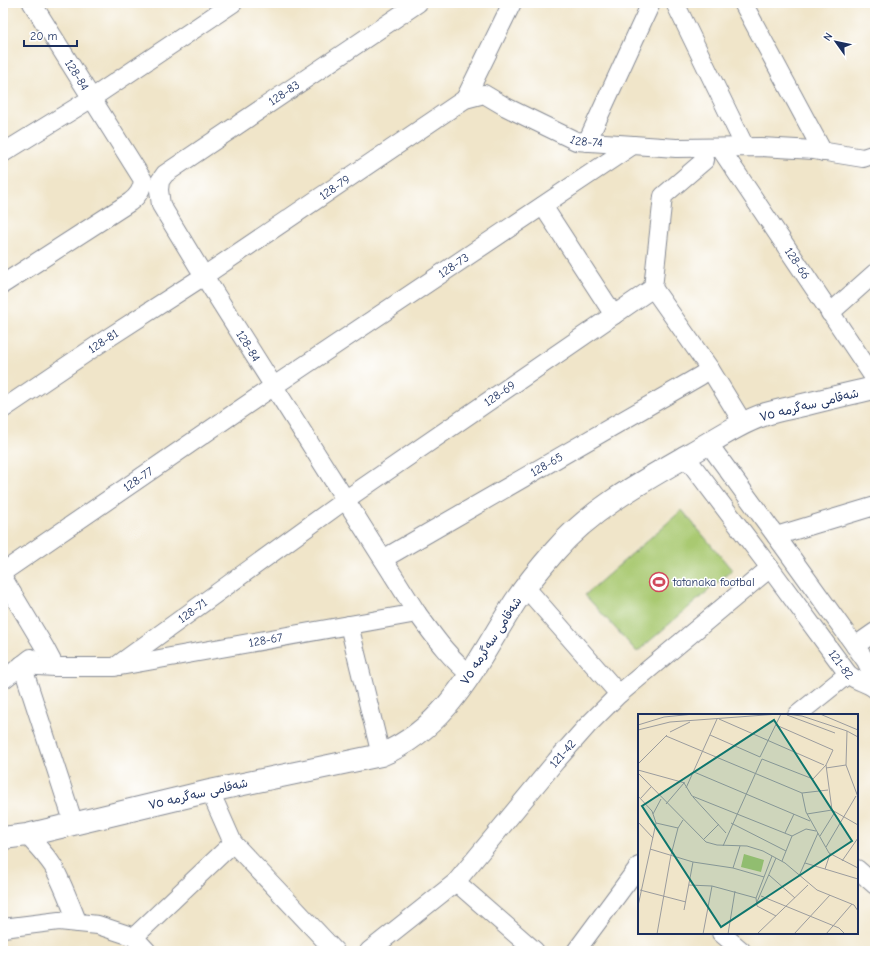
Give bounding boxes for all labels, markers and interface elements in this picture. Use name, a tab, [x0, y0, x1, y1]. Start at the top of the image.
scale bar	[24, 22, 77, 48]
north arrow	[816, 22, 856, 62]
text: 20 m	[30, 29, 58, 43]
text: N	[821, 30, 835, 43]
street label: 128-84	[62, 57, 92, 93]
street label: 128-83	[266, 78, 302, 108]
street label: 128-74	[568, 132, 603, 150]
street label: 128-79	[317, 172, 353, 203]
street label: 128-66	[782, 245, 813, 282]
street label: 128-73	[436, 250, 472, 281]
street label: 128-81	[86, 326, 121, 356]
street label: 128-84	[233, 328, 263, 364]
street label: 128-69	[481, 378, 518, 409]
street label: شەقامی سەگرمە ٧٥	[758, 386, 860, 425]
street label: 128-65	[528, 450, 565, 479]
street label: 128-77	[120, 464, 156, 494]
sports icon: tatanaka footbal	[648, 571, 670, 593]
place label: tatanaka footbal	[672, 575, 755, 589]
street label: شەقامی سەگرمە ٧٥	[457, 594, 525, 688]
street label: 128-71	[175, 595, 210, 626]
street label: 128-67	[248, 630, 284, 650]
street label: 121-82	[826, 647, 856, 683]
inset map	[638, 714, 858, 934]
street label: 121-42	[547, 737, 579, 770]
street label: شەقامی سەگرمە ٧٥	[147, 776, 249, 813]

